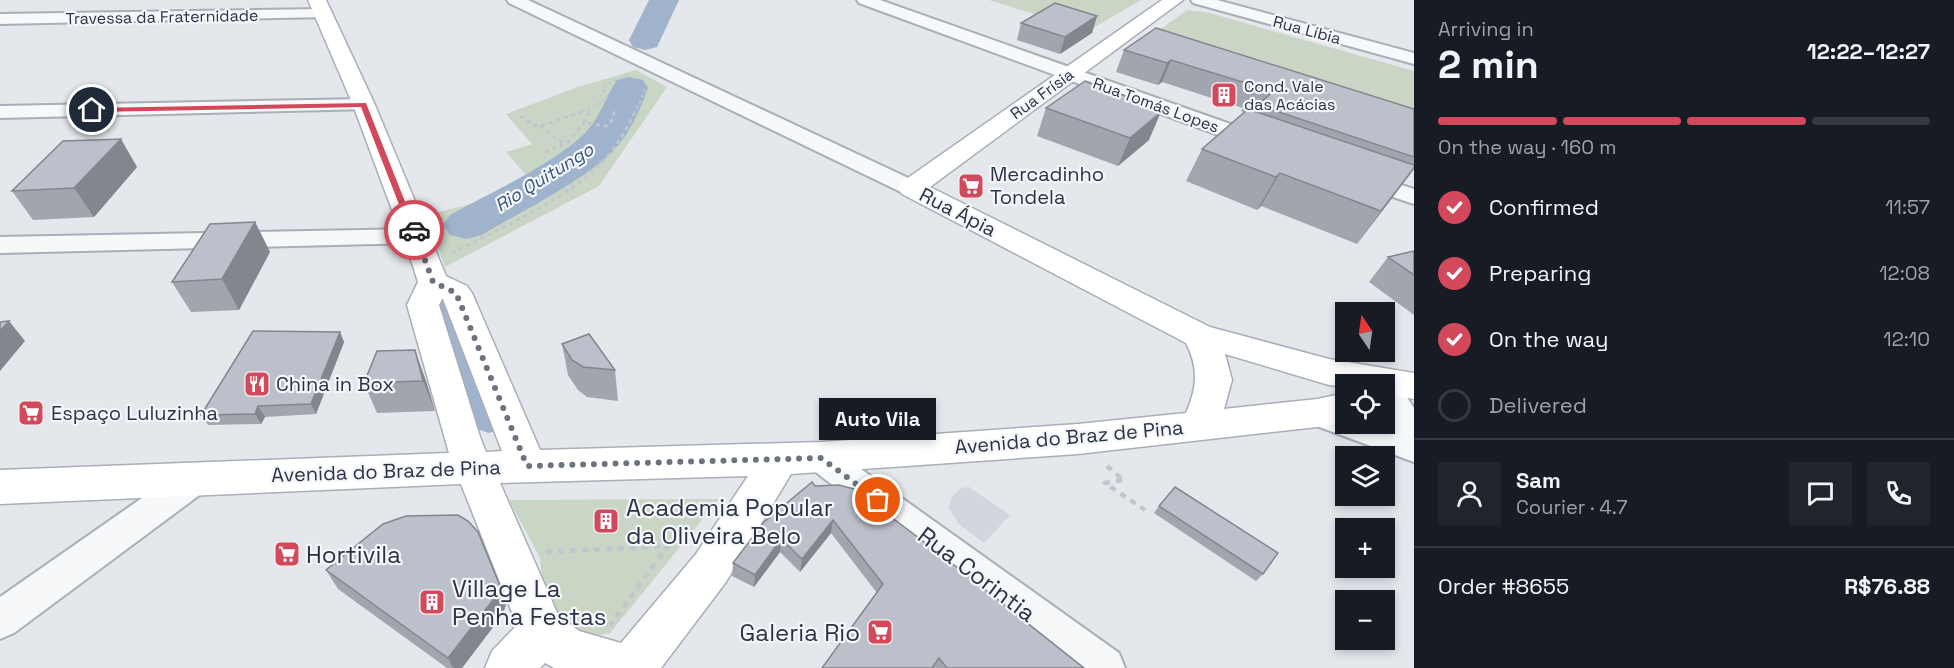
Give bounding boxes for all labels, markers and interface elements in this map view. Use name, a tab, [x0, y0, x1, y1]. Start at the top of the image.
street label: Travessa da Fraternidade	[65, 5, 259, 29]
street label: Rua Líbia	[1271, 11, 1343, 49]
text: Arriving in	[1438, 16, 1534, 42]
text: 12:22–12:27	[1807, 37, 1930, 65]
text: 2 min	[1438, 40, 1539, 89]
street label: Rua Frísia	[1006, 64, 1078, 124]
street label: Rua Tomás Lopes	[1090, 72, 1222, 138]
place label: Cond. Vale das Acácias	[1244, 76, 1335, 115]
building icon: Cond. Vale das Acácias	[1209, 80, 1239, 110]
pin	[66, 84, 117, 135]
icon: home	[75, 93, 108, 126]
text: On the way · 160 m	[1438, 134, 1616, 160]
water label: Rio Quitungo	[490, 137, 598, 216]
place label: Mercadinho Tondela	[990, 161, 1104, 210]
supermarket icon: Mercadinho Tondela	[956, 171, 986, 201]
street label: Rua Ápia	[915, 182, 1001, 242]
icon: check	[1438, 191, 1471, 224]
text: Confirmed	[1489, 193, 1599, 221]
text: 11:57	[1885, 194, 1930, 220]
courier	[384, 200, 444, 260]
icon: car	[398, 214, 431, 247]
icon: check	[1438, 257, 1471, 290]
text: Preparing	[1489, 259, 1591, 287]
text: 12:08	[1879, 260, 1930, 286]
north arrow	[1335, 302, 1395, 362]
map controls	[1335, 302, 1395, 650]
icon: check	[1438, 323, 1471, 356]
text: On the way	[1489, 325, 1608, 353]
text: 12:10	[1883, 326, 1930, 352]
restaurant icon: China in Box	[242, 369, 272, 399]
place label: China in Box	[276, 371, 394, 397]
button: locate	[1335, 374, 1395, 434]
text: Delivered	[1489, 391, 1587, 419]
supermarket icon: Espaço Luluzinha	[16, 398, 46, 428]
callout: Auto Vila	[820, 398, 936, 440]
place label: Espaço Luluzinha	[51, 400, 218, 426]
text: Auto Vila	[835, 406, 920, 432]
street label: Avenida do Braz de Pina	[954, 414, 1184, 460]
button: layers	[1335, 446, 1395, 506]
street label: Avenida do Braz de Pina	[271, 454, 501, 488]
button: person	[1438, 462, 1501, 525]
button: chat	[1789, 462, 1852, 525]
button: phone	[1867, 462, 1930, 525]
text: Sam	[1516, 466, 1561, 494]
pin	[852, 474, 903, 525]
icon: bag	[861, 483, 894, 516]
place label: Academia Popular da Oliveira Belo	[626, 492, 833, 551]
text: Courier · 4.7	[1516, 494, 1627, 520]
building icon: Academia Popular da Oliveira Belo	[591, 506, 621, 536]
button: +	[1335, 518, 1395, 578]
street label: Rua Corintia	[912, 519, 1042, 629]
supermarket icon: Hortivila	[272, 539, 302, 569]
place label: Hortivila	[306, 539, 401, 570]
text: Order #8655	[1438, 572, 1569, 600]
text: R$76.88	[1844, 572, 1930, 600]
place label: Village La Penha Festas	[452, 573, 606, 632]
building icon: Village La Penha Festas	[417, 587, 447, 617]
button: −	[1335, 590, 1395, 650]
place label: Galeria Rio	[740, 617, 860, 648]
supermarket icon: Galeria Rio	[865, 617, 895, 647]

